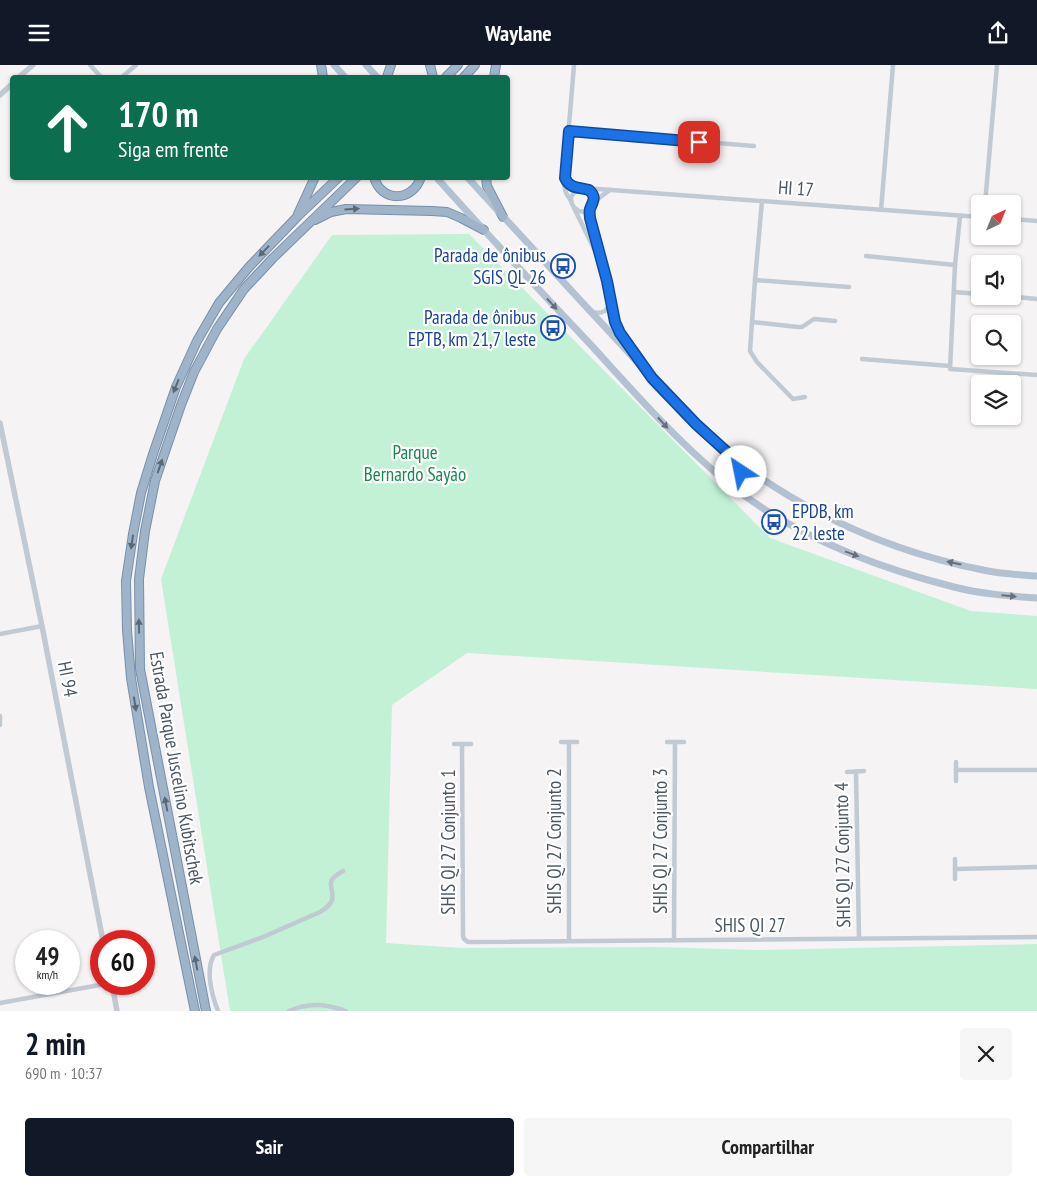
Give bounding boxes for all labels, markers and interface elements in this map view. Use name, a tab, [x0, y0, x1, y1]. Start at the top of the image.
icon: menu	[25, 19, 53, 47]
text: Waylane	[485, 19, 552, 47]
icon: share	[984, 19, 1012, 47]
text: 170 m	[118, 91, 199, 137]
icon: ahead	[35, 95, 100, 160]
pin	[678, 121, 720, 163]
icon: arrive	[685, 128, 713, 156]
text: Siga em frente	[118, 135, 229, 163]
street label: HI 17	[777, 175, 815, 201]
north arrow	[971, 195, 1021, 245]
map controls	[971, 195, 1021, 425]
one-way arrow	[344, 204, 360, 212]
place label: Parada de ônibus SGIS QL 26	[434, 243, 546, 289]
one-way arrow	[258, 245, 270, 257]
bus stop icon: Parada de ônibus SGIS QL 26	[550, 253, 576, 279]
button: sound	[971, 255, 1021, 305]
one-way arrow	[546, 297, 558, 309]
place label: Parada de ônibus EPTB, km 21,7 leste	[408, 305, 536, 351]
bus stop icon: Parada de ônibus EPTB, km 21,7 leste	[540, 315, 566, 341]
button: search	[971, 315, 1021, 365]
button: layers	[971, 375, 1021, 425]
one-way arrow	[172, 379, 180, 394]
one-way arrow	[657, 416, 669, 428]
park label: Parque Bernardo Sayão	[364, 440, 466, 486]
position arrow	[714, 445, 766, 497]
one-way arrow	[156, 458, 164, 473]
place label: EPDB, km 22 leste	[792, 499, 854, 545]
bus stop icon: EPDB, km 22 leste	[761, 509, 787, 535]
one-way arrow	[127, 535, 135, 551]
one-way arrow	[845, 550, 860, 558]
one-way arrow	[947, 559, 962, 567]
one-way arrow	[1001, 592, 1017, 600]
one-way arrow	[135, 618, 143, 634]
street label: Estrada Parque Juscelino Kubitschek	[145, 650, 209, 887]
street label: HI 94	[53, 659, 83, 699]
one-way arrow	[132, 696, 140, 712]
street label: SHIS QI 27 Conjunto 2	[542, 768, 566, 914]
street label: SHIS QI 27 Conjunto 3	[648, 768, 672, 914]
street label: SHIS QI 27 Conjunto 1	[436, 769, 460, 915]
street label: SHIS QI 27 Conjunto 4	[829, 782, 855, 928]
one-way arrow	[161, 795, 169, 811]
street label: SHIS QI 27	[715, 913, 785, 937]
speed limit sign: 60	[90, 930, 155, 995]
text: 49	[36, 940, 59, 972]
one-way arrow	[192, 955, 200, 971]
text: km/h	[37, 967, 58, 982]
text: 2 min	[25, 1024, 86, 1063]
button: close	[960, 1028, 1012, 1080]
text: 690 m · 10:37	[25, 1063, 103, 1083]
button: Sair	[25, 1118, 514, 1176]
button: Compartilhar	[524, 1118, 1012, 1176]

